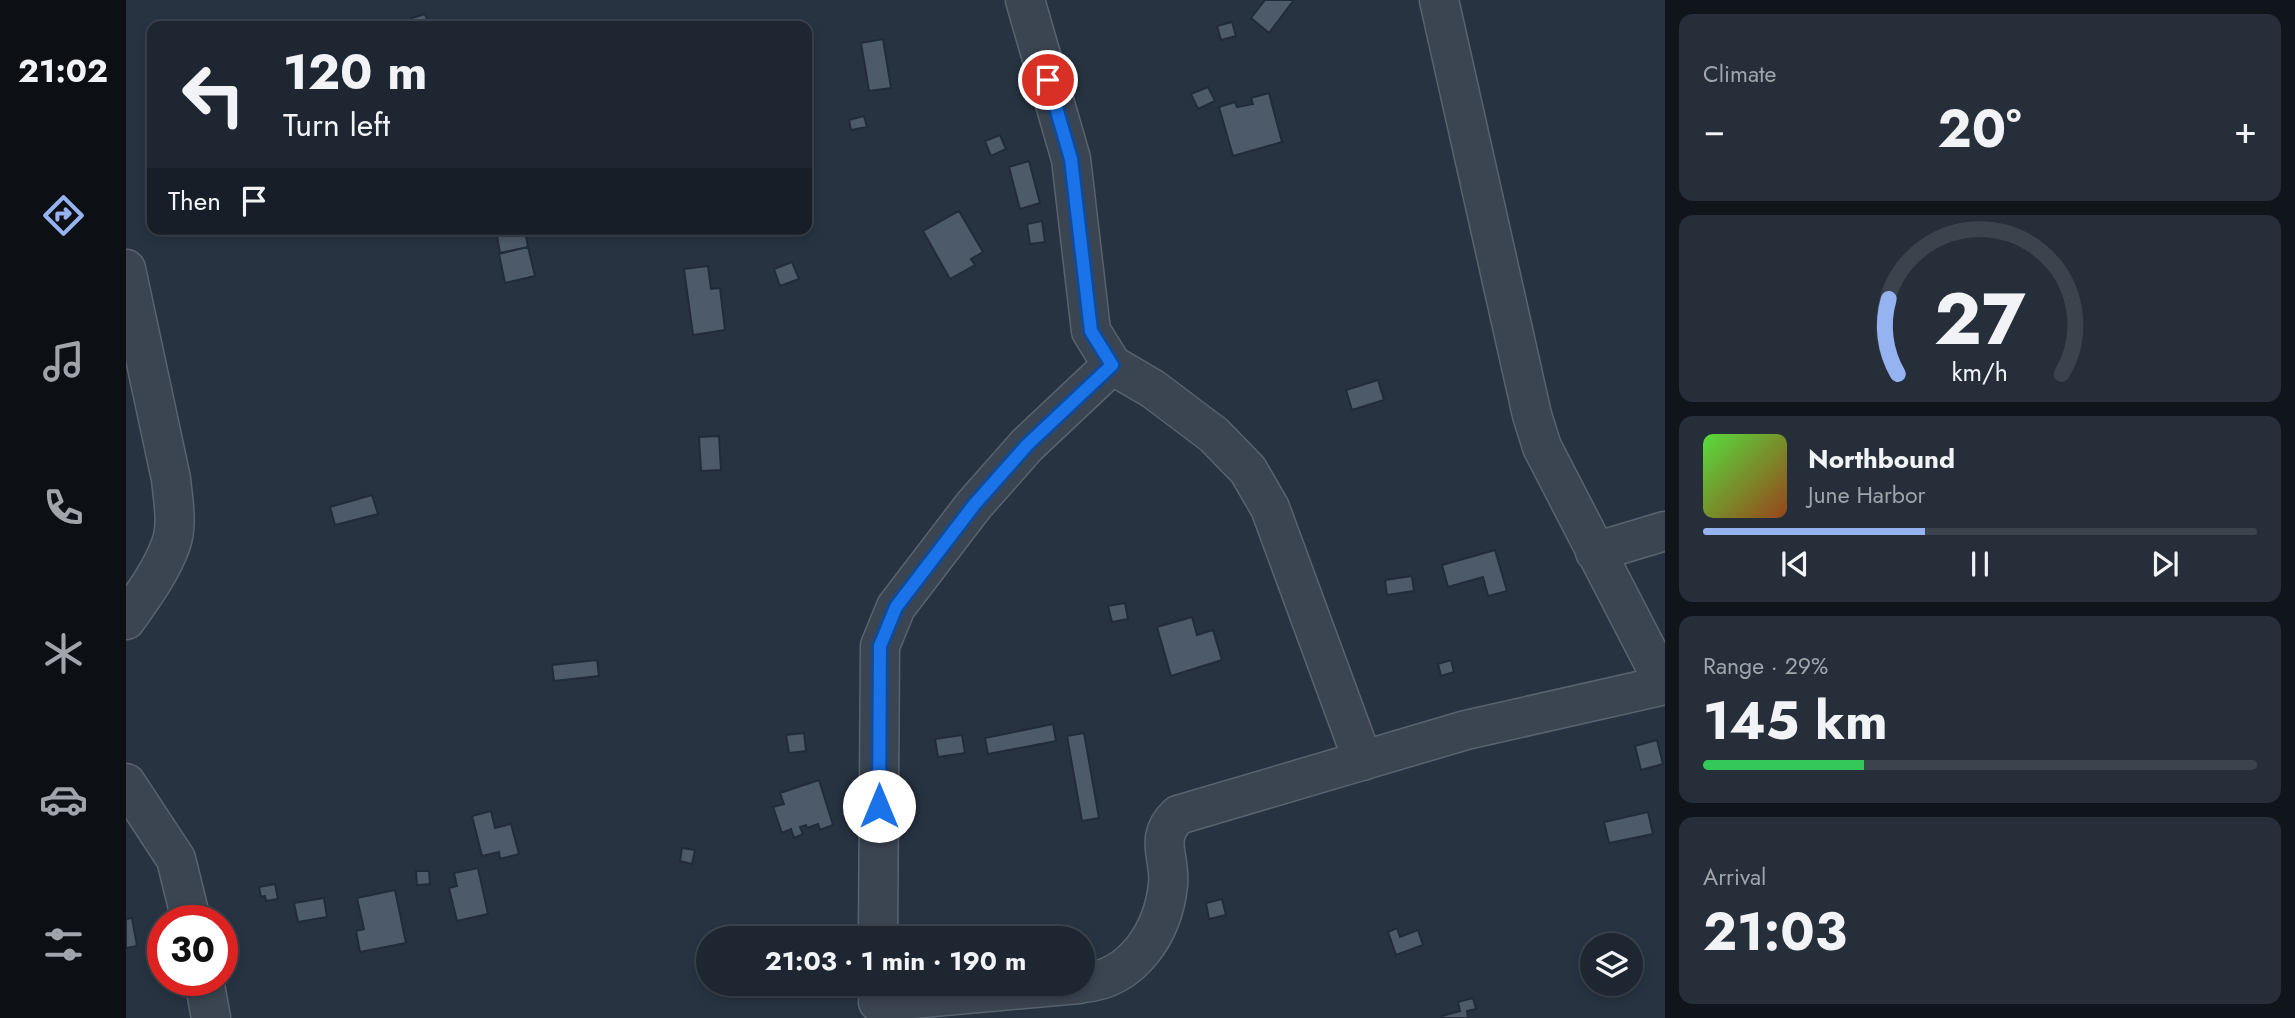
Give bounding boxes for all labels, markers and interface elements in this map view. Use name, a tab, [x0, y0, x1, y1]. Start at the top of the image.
text: 120 m	[283, 37, 427, 107]
text: 21:02	[18, 48, 108, 94]
icon: left	[168, 49, 259, 140]
pin	[1018, 50, 1078, 110]
text: Climate	[1703, 57, 1776, 91]
icon: arrive	[1029, 61, 1067, 99]
text: 20°	[1938, 91, 2022, 167]
text: Turn left	[283, 102, 390, 148]
text: −	[1703, 102, 1725, 157]
text: +	[2234, 102, 2257, 157]
text: Then	[168, 182, 221, 220]
icon: arrive	[235, 182, 273, 220]
icon: directions	[39, 191, 88, 240]
text: 27	[1934, 267, 2026, 372]
icon: music	[39, 337, 88, 386]
text: km/h	[1952, 354, 2008, 390]
text: Northbound	[1808, 440, 1955, 478]
text: June Harbor	[1808, 478, 1925, 512]
icon: phone	[39, 483, 88, 532]
icon: previous	[1776, 545, 1814, 583]
icon: pause	[1961, 545, 1999, 583]
icon: next	[2146, 545, 2184, 583]
icon: climate	[39, 629, 88, 678]
text: Range · 29%	[1703, 649, 1828, 683]
text: 145 km	[1703, 683, 1888, 759]
position arrow	[842, 769, 916, 843]
icon: car	[39, 775, 88, 824]
text: Arrival	[1703, 860, 1766, 894]
text: 21:03	[1703, 894, 1847, 970]
speed limit sign: 30	[147, 905, 238, 996]
icon: filters	[39, 920, 88, 969]
map controls	[1580, 933, 1643, 996]
button: layers	[1580, 933, 1643, 996]
text: 21:03 · 1 min · 190 m	[765, 942, 1026, 980]

